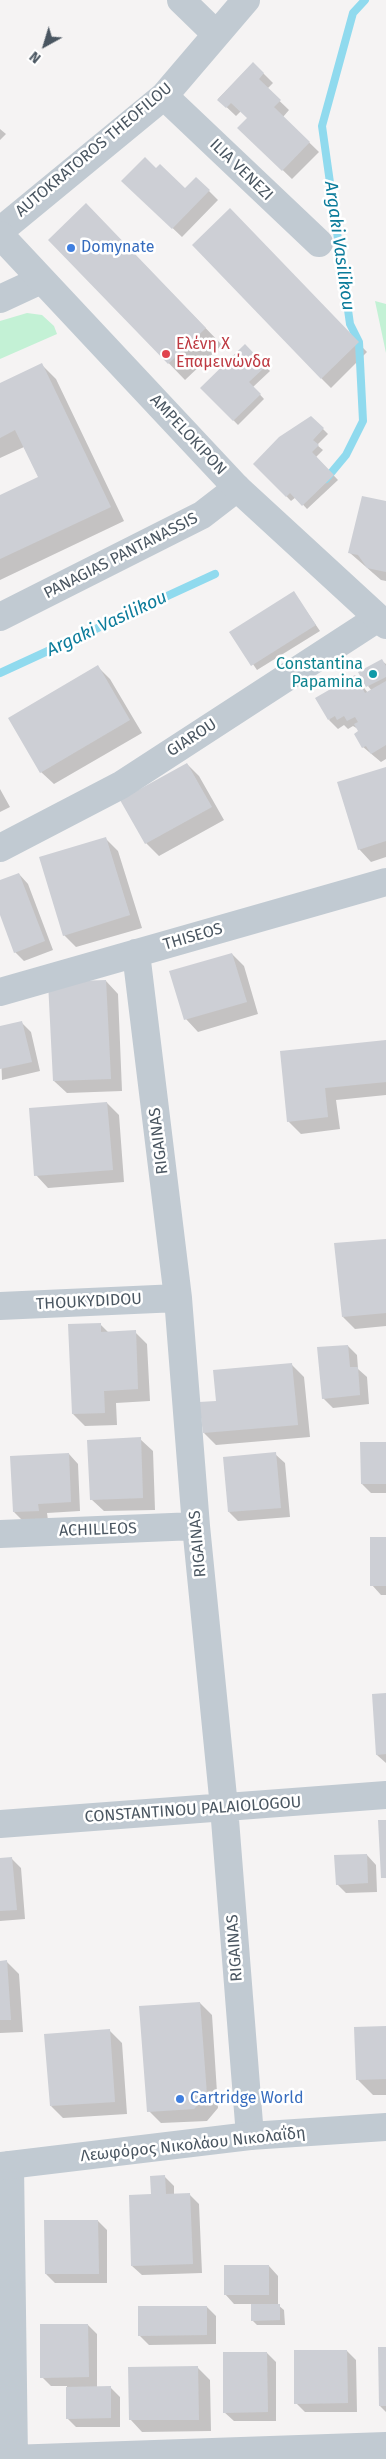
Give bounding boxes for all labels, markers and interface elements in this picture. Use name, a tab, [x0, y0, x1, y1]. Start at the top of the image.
north arrow	[20, 20, 70, 70]
text: N	[26, 48, 44, 67]
street label: AUTOKRATOROS THEOFILOU	[12, 79, 176, 221]
street label: ILIA VENEZI	[205, 135, 277, 205]
water label: Argaki Vasilikou	[319, 180, 359, 312]
place label: Domynate	[81, 238, 154, 258]
marker: Domynate	[65, 242, 77, 254]
place label: Ελένη Χ Επαμεινώνδα	[176, 335, 271, 373]
marker: Ελένη Χ Επαμεινώνδα	[160, 348, 172, 360]
street label: AMPELOKIPON	[146, 391, 230, 479]
street label: PANAGIAS PANTANASSIS	[41, 509, 201, 603]
water label: Argaki Vasilikou	[43, 587, 171, 661]
place label: Constantina Papamina	[276, 655, 363, 693]
marker: Constantina Papamina	[367, 668, 379, 680]
street label: GIAROU	[164, 715, 220, 761]
street label: THISEOS	[161, 919, 225, 955]
street label: RIGAINAS	[145, 1106, 173, 1176]
street label: THOUKYDIDOU	[36, 1290, 142, 1314]
street label: RIGAINAS	[186, 1510, 210, 1578]
street label: ACHILLEOS	[59, 1519, 137, 1541]
street label: CONSTANTINOU PALAIOLOGOU	[84, 1793, 302, 1827]
street label: RIGAINAS	[223, 1914, 247, 1982]
place label: Cartridge World	[190, 2089, 303, 2109]
marker: Cartridge World	[174, 2093, 186, 2105]
street label: Λεωφόρος Νικολάου Νικολαΐδη	[80, 2124, 306, 2166]

